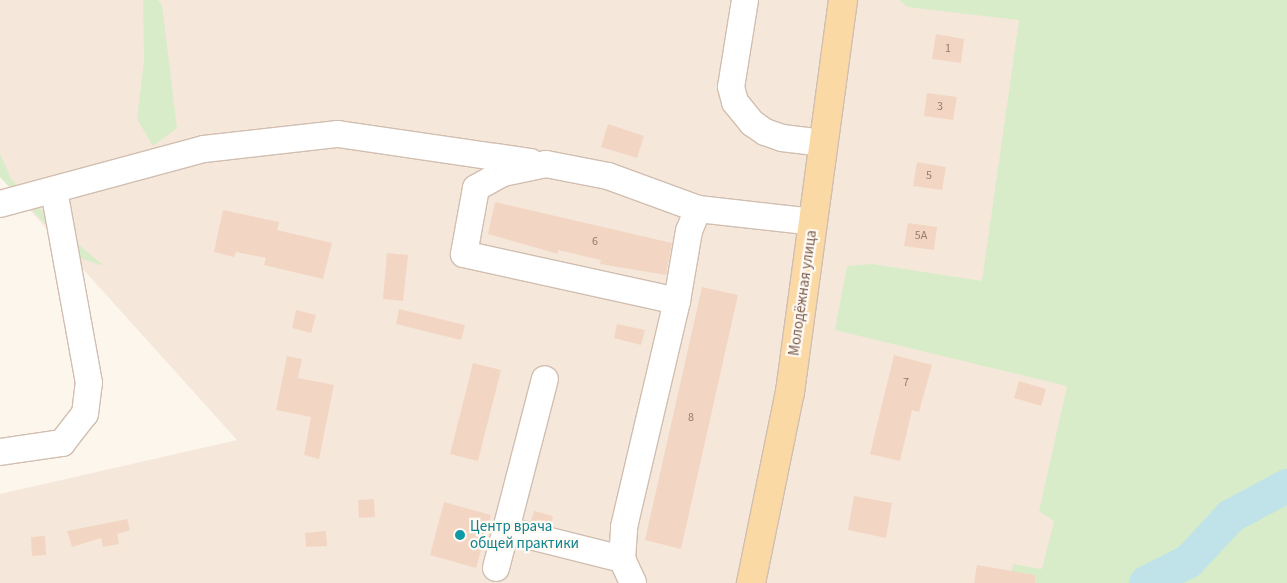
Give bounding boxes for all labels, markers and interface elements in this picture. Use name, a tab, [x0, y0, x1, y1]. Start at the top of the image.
house number: 1	[945, 42, 951, 56]
house number: 3	[937, 100, 943, 114]
house number: 5	[926, 169, 932, 183]
street label: Молодёжная улица	[785, 229, 821, 357]
house number: 5А	[915, 229, 927, 243]
house number: 6	[592, 235, 598, 249]
house number: 7	[903, 376, 909, 390]
house number: 8	[688, 411, 694, 425]
place label: Центр врача общей практики	[470, 517, 579, 552]
marker: Центр врача общей практики	[454, 529, 466, 541]

